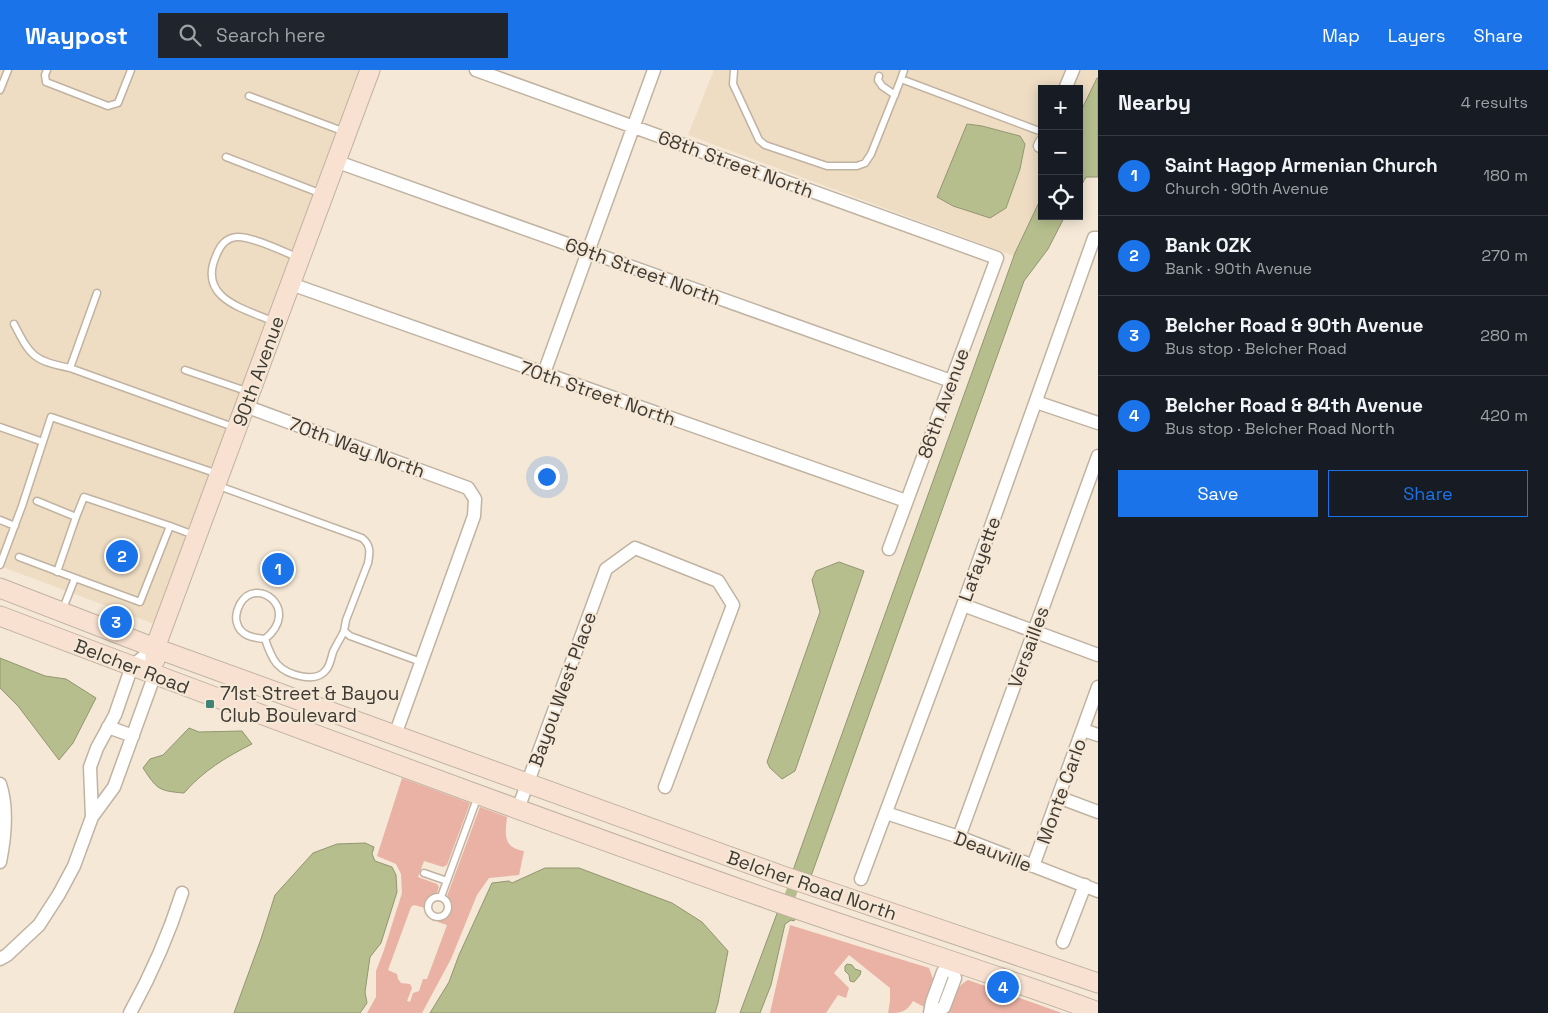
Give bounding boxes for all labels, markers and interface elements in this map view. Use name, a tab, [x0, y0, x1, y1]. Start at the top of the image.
search box	[158, 13, 508, 58]
text: Waypost	[25, 20, 128, 51]
icon: search	[176, 21, 204, 49]
text: Search here	[216, 23, 326, 48]
text: Map	[1322, 24, 1360, 47]
text: Layers	[1388, 24, 1445, 47]
text: Share	[1473, 24, 1523, 47]
map controls	[1038, 85, 1083, 220]
button: +	[1038, 85, 1083, 130]
text: Nearby	[1118, 89, 1191, 116]
text: 4 results	[1461, 92, 1528, 113]
street label: 68th Street North	[655, 125, 817, 204]
button: −	[1038, 130, 1083, 175]
text: Saint Hagop Armenian Church	[1165, 153, 1438, 178]
text: 1	[1130, 165, 1138, 186]
text: 180 m	[1483, 165, 1528, 186]
button: locate	[1038, 175, 1083, 220]
text: Church · 90th Avenue	[1165, 178, 1329, 199]
street label: 69th Street North	[562, 232, 724, 311]
text: Bank OZK	[1165, 233, 1251, 258]
text: 2	[1129, 245, 1139, 266]
text: 270 m	[1481, 245, 1528, 266]
text: Bank · 90th Avenue	[1165, 258, 1312, 279]
street label: 90th Avenue	[227, 312, 290, 430]
text: Belcher Road & 90th Avenue	[1165, 313, 1423, 338]
text: 3	[1129, 325, 1139, 346]
text: 280 m	[1480, 325, 1528, 346]
text: Bus stop · Belcher Road	[1165, 338, 1347, 359]
street label: 86th Avenue	[912, 345, 975, 462]
street label: 70th Street North	[517, 355, 679, 432]
text: Belcher Road & 84th Avenue	[1165, 393, 1423, 418]
text: 4	[1129, 405, 1139, 426]
text: 420 m	[1480, 405, 1528, 426]
street label: 70th Way North	[285, 411, 428, 484]
text: Bus stop · Belcher Road North	[1165, 418, 1395, 439]
your location	[534, 464, 560, 490]
button: Save	[1118, 470, 1318, 517]
button: Share	[1328, 470, 1528, 517]
street label: Lafayette	[953, 513, 1006, 605]
pin: 2	[106, 537, 138, 575]
pin: 1	[262, 550, 294, 588]
pin: 3	[100, 603, 132, 641]
street label: Versailles	[1002, 603, 1055, 692]
street label: Bayou West Place	[523, 608, 602, 770]
street label: Belcher Road	[71, 633, 193, 700]
place label: 71st Street & Bayou Club Boulevard	[220, 681, 399, 728]
marker: 71st Street & Bayou Club Boulevard	[204, 698, 216, 710]
street label: Monte Carlo	[1031, 735, 1092, 847]
street label: Deauville	[950, 825, 1035, 878]
street label: Belcher Road North	[724, 845, 900, 926]
pin: 4	[987, 968, 1019, 1006]

